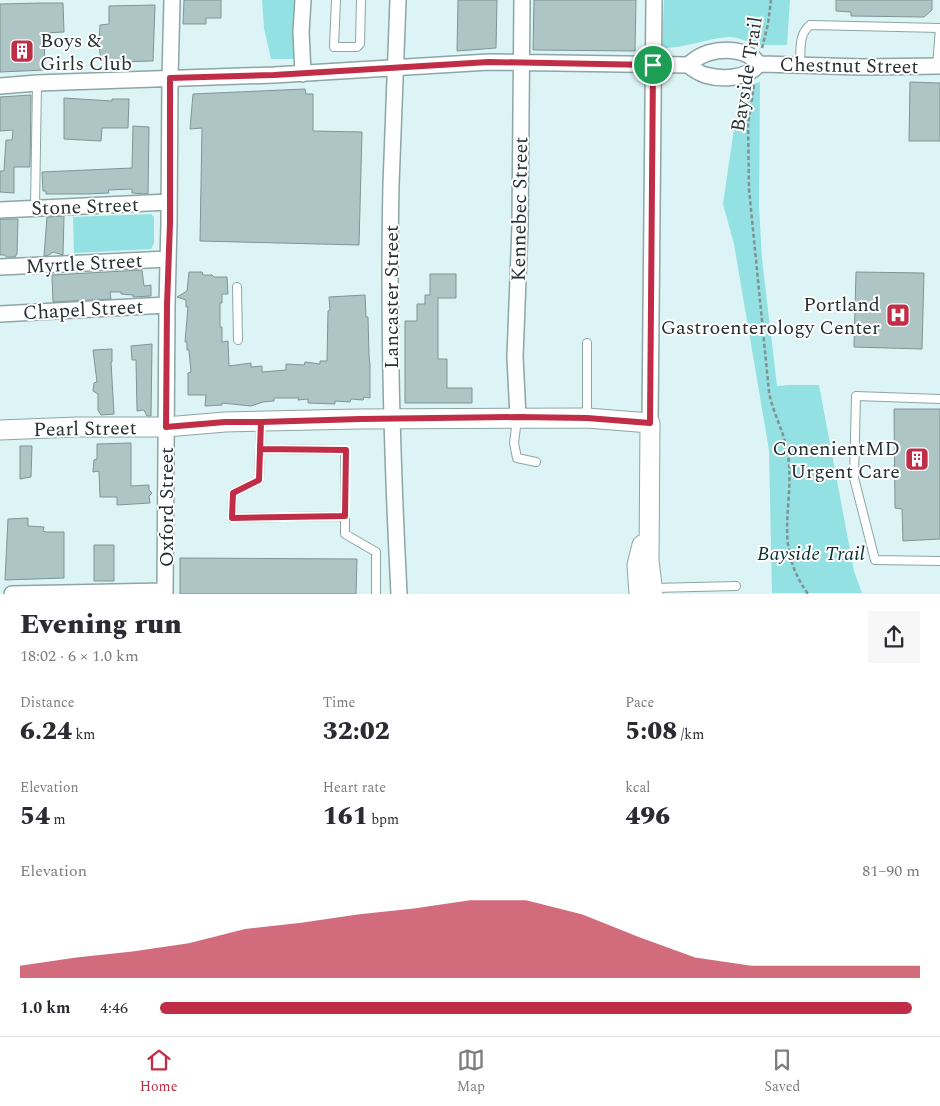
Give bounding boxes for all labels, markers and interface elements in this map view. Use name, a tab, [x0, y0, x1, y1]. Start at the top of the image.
street label: Bayside Trail	[723, 14, 771, 134]
place label: Boys & Girls Club	[40, 26, 132, 79]
building icon: Boys & Girls Club	[9, 38, 35, 64]
pin	[632, 44, 674, 86]
street label: Chestnut Street	[779, 50, 919, 82]
icon: arrive	[639, 51, 667, 79]
street label: Kennebec Street	[504, 136, 536, 282]
street label: Stone Street	[31, 190, 139, 224]
street label: Lancaster Street	[377, 225, 407, 369]
street label: Myrtle Street	[25, 246, 143, 282]
place label: Portland Gastroenterology Center	[661, 290, 880, 343]
street label: Chapel Street	[22, 292, 144, 328]
hospital icon: Portland Gastroenterology Center	[885, 302, 911, 328]
street label: Pearl Street	[33, 413, 137, 445]
place label: ConenientMD Urgent Care	[772, 434, 900, 487]
building icon: ConenientMD Urgent Care	[904, 446, 930, 472]
street label: Oxford Street	[152, 447, 182, 567]
park label: Bayside Trail	[757, 539, 865, 569]
text: Evening run	[20, 603, 182, 646]
button: share	[868, 611, 920, 663]
text: 18:02 · 6 × 1.0 km	[20, 644, 139, 668]
text: Distance	[20, 692, 75, 713]
text: Time	[323, 692, 355, 713]
text: Pace	[625, 692, 654, 713]
text: 6.24	[20, 713, 72, 751]
text: 32:02	[323, 713, 390, 751]
text: 5:08	[625, 713, 677, 751]
text: km	[72, 724, 95, 745]
text: /km	[677, 724, 704, 745]
text: Elevation	[20, 777, 79, 798]
text: Heart rate	[323, 777, 386, 798]
text: kcal	[625, 777, 650, 798]
text: 54	[20, 798, 50, 836]
text: 161	[323, 798, 368, 836]
text: 496	[625, 798, 670, 836]
text: m	[50, 809, 66, 830]
text: bpm	[368, 809, 399, 830]
text: Elevation	[20, 859, 87, 883]
text: 81–90 m	[862, 859, 920, 883]
text: 1.0 km	[20, 996, 70, 1020]
text: 4:46	[100, 996, 128, 1020]
tab: Home	[140, 1046, 177, 1097]
tab: Map	[457, 1046, 485, 1097]
tab: Saved	[764, 1046, 800, 1097]

